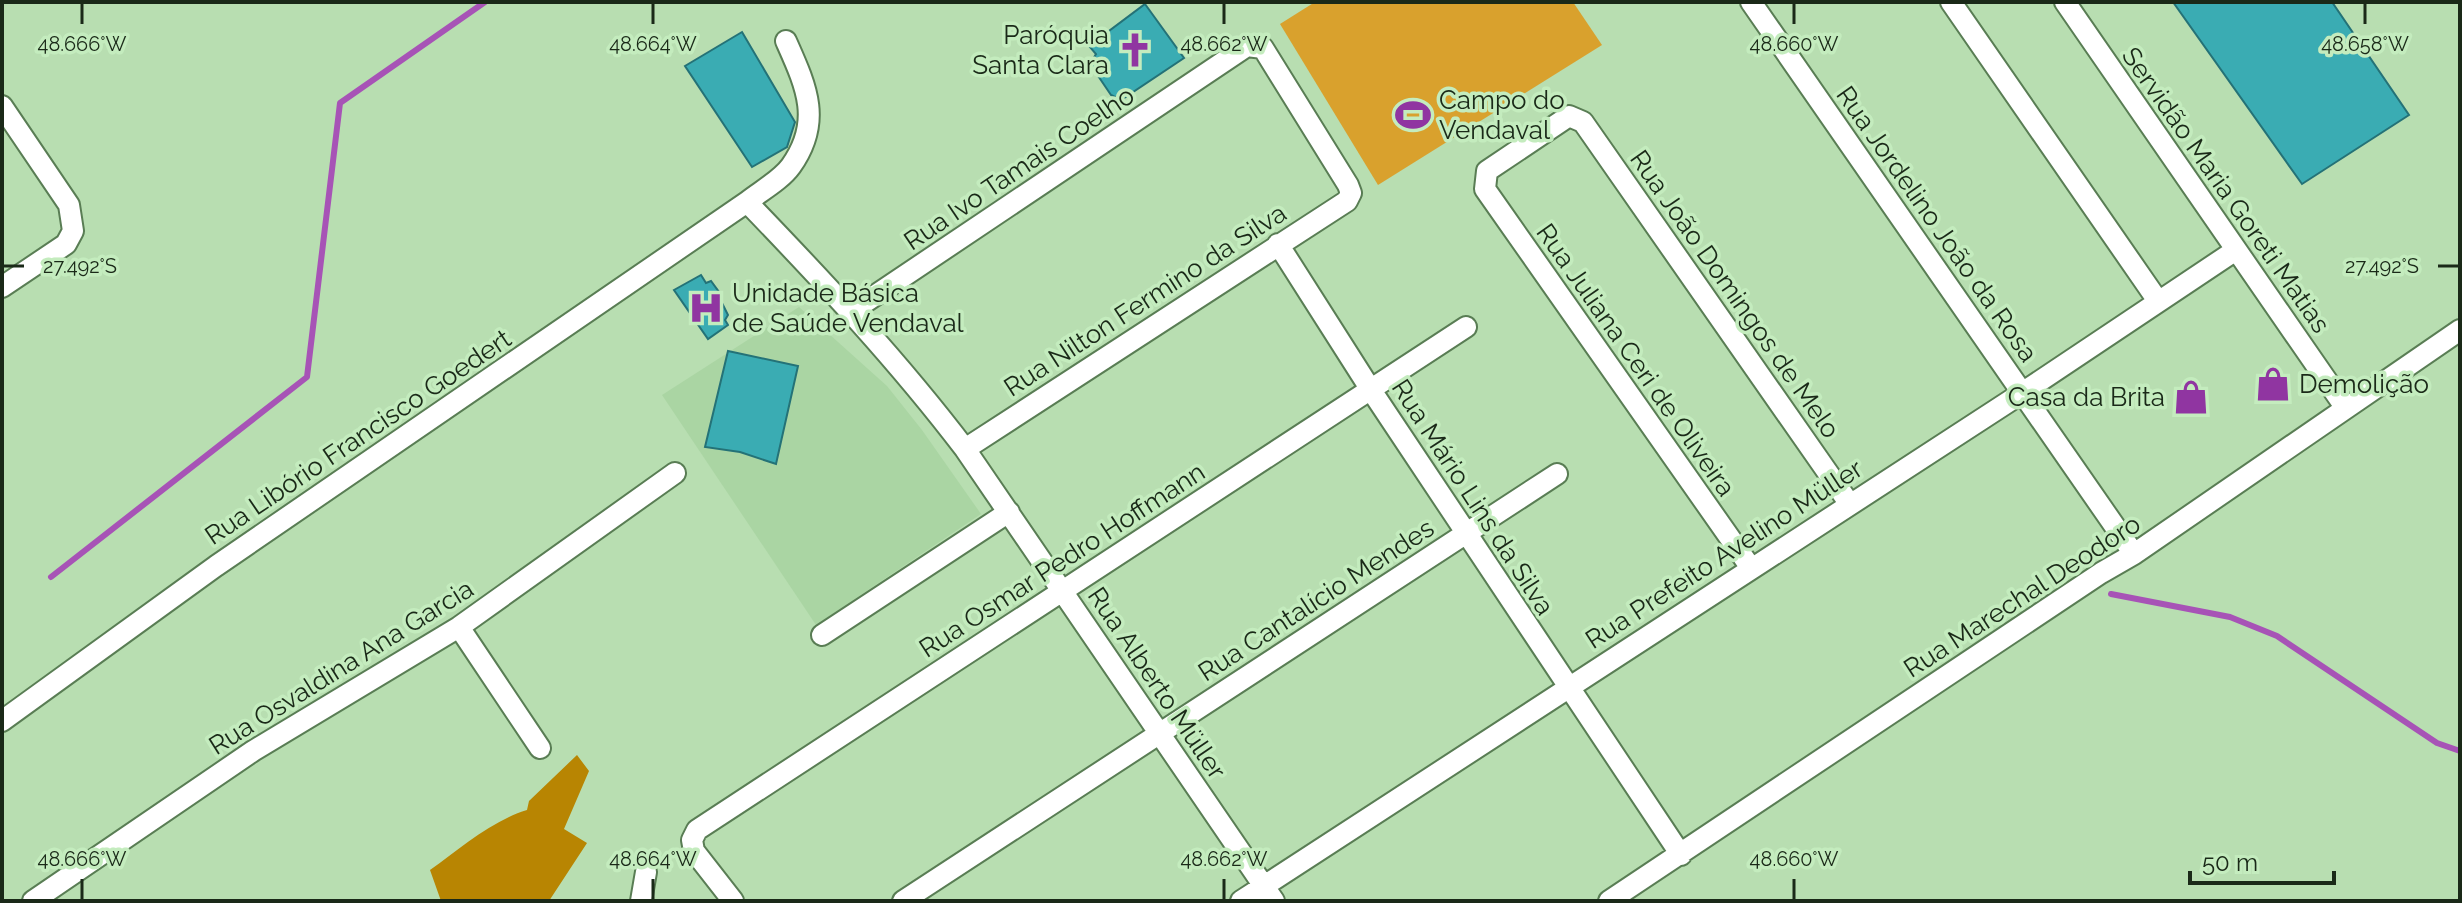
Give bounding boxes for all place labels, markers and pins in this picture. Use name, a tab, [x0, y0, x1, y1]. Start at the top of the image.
place label: Paróquia Santa Clara	[972, 20, 1109, 80]
church icon: Paróquia Santa Clara	[1116, 31, 1154, 69]
place label: Campo do Vendaval	[1439, 85, 1565, 145]
sports icon: Campo do Vendaval	[1394, 96, 1432, 134]
place label: Unidade Básica de Saúde Vendaval	[732, 278, 965, 338]
hospital icon: Unidade Básica de Saúde Vendaval	[687, 289, 725, 327]
shop icon: Demolição	[2254, 365, 2292, 403]
place label: Demolição	[2299, 369, 2429, 399]
shop icon: Casa da Brita	[2172, 378, 2210, 416]
place label: Casa da Brita	[2008, 382, 2165, 412]

